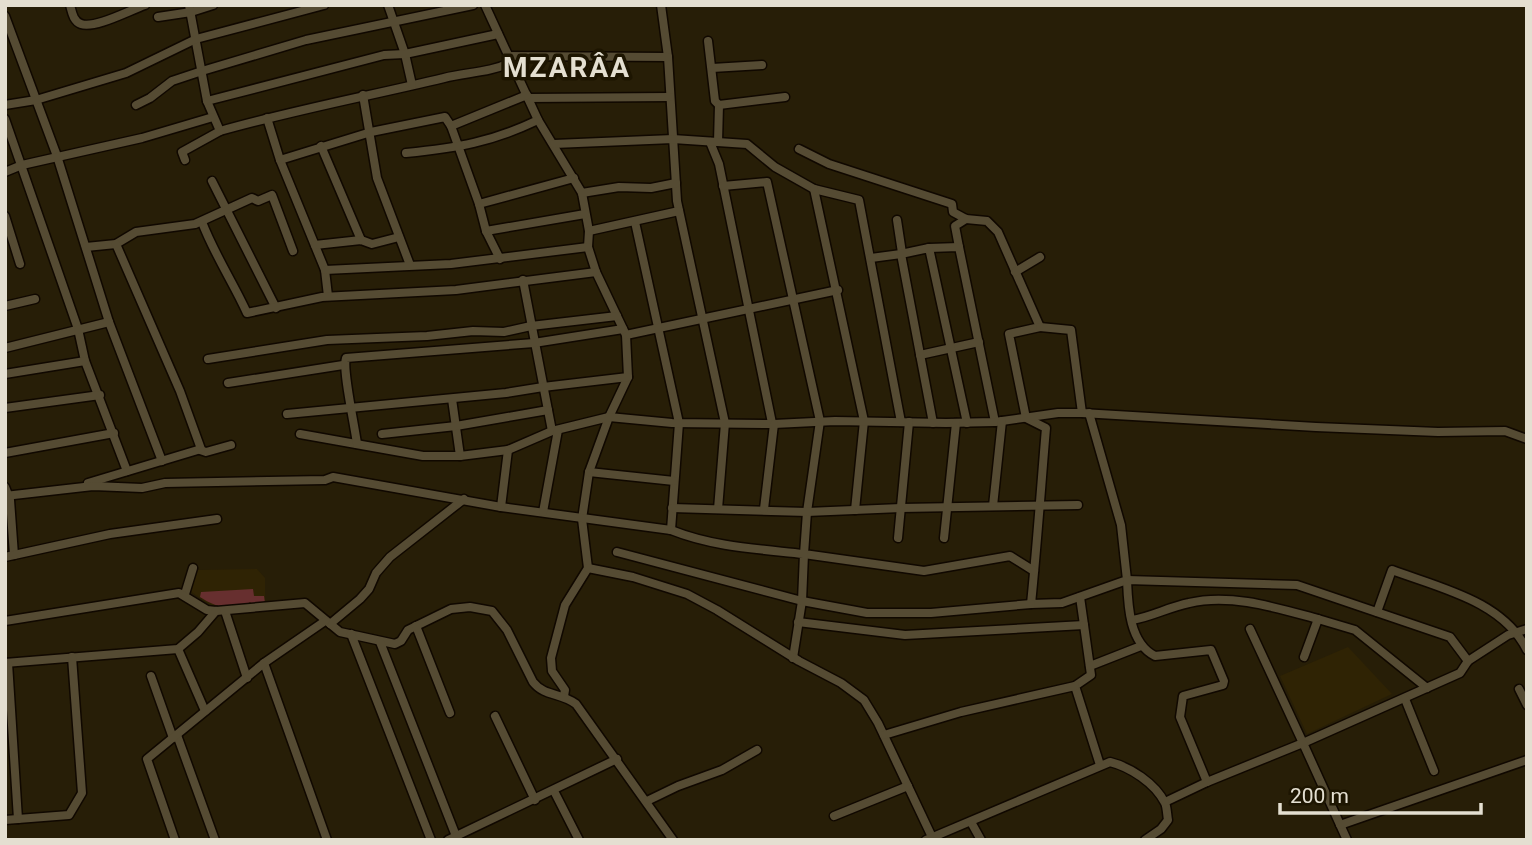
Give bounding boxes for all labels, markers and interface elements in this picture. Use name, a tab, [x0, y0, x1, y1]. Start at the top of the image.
district label: MZARÂA	[503, 51, 631, 84]
scale bar	[1280, 772, 1481, 816]
text: 200 m	[1290, 784, 1349, 808]

